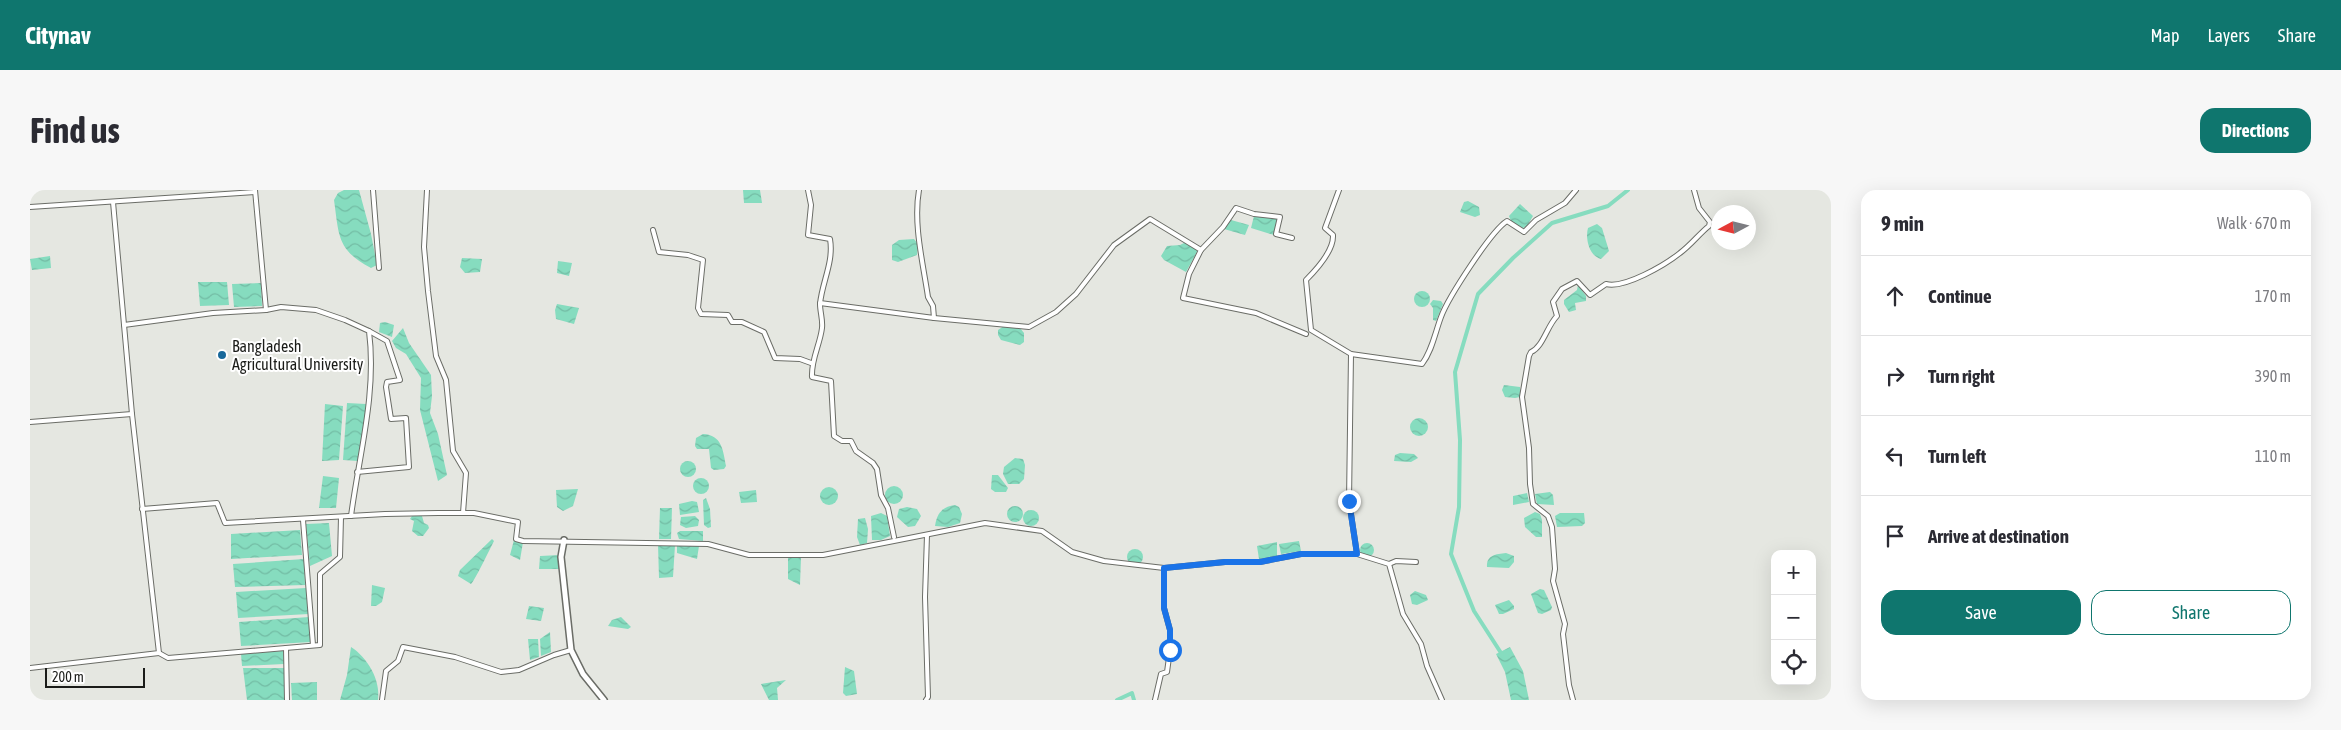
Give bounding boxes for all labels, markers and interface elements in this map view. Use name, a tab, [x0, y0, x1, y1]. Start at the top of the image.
text: Citynav	[25, 22, 91, 49]
text: Map	[2150, 25, 2179, 46]
text: Layers	[2207, 25, 2250, 46]
text: Share	[2278, 25, 2316, 46]
button: Directions	[2200, 108, 2311, 153]
text: Find us	[30, 110, 120, 150]
north arrow	[1711, 205, 1756, 250]
text: 9 min	[1881, 211, 1924, 235]
text: Walk · 670 m	[2217, 214, 2291, 232]
icon: ahead	[1881, 282, 1909, 310]
text: Continue	[1928, 285, 1992, 307]
text: 170 m	[2255, 287, 2291, 305]
place label: Bangladesh Agricultural University	[232, 337, 364, 374]
marker: Bangladesh Agricultural University	[216, 349, 228, 361]
icon: right	[1881, 362, 1909, 390]
text: Turn right	[1928, 365, 1995, 387]
text: 390 m	[2255, 367, 2291, 385]
icon: left	[1881, 442, 1909, 470]
text: Turn left	[1928, 445, 1986, 467]
text: 110 m	[2255, 447, 2291, 465]
route end	[1338, 490, 1361, 513]
icon: arrive	[1881, 522, 1909, 550]
text: Arrive at destination	[1928, 525, 2069, 547]
map controls	[1771, 550, 1816, 685]
button: +	[1771, 550, 1816, 595]
button: Save	[1881, 590, 2081, 635]
button: Share	[2091, 590, 2291, 635]
button: −	[1771, 595, 1816, 640]
route start	[1159, 639, 1182, 662]
button: locate	[1771, 640, 1816, 685]
scale bar	[45, 665, 145, 688]
text: 200 m	[52, 669, 84, 685]

